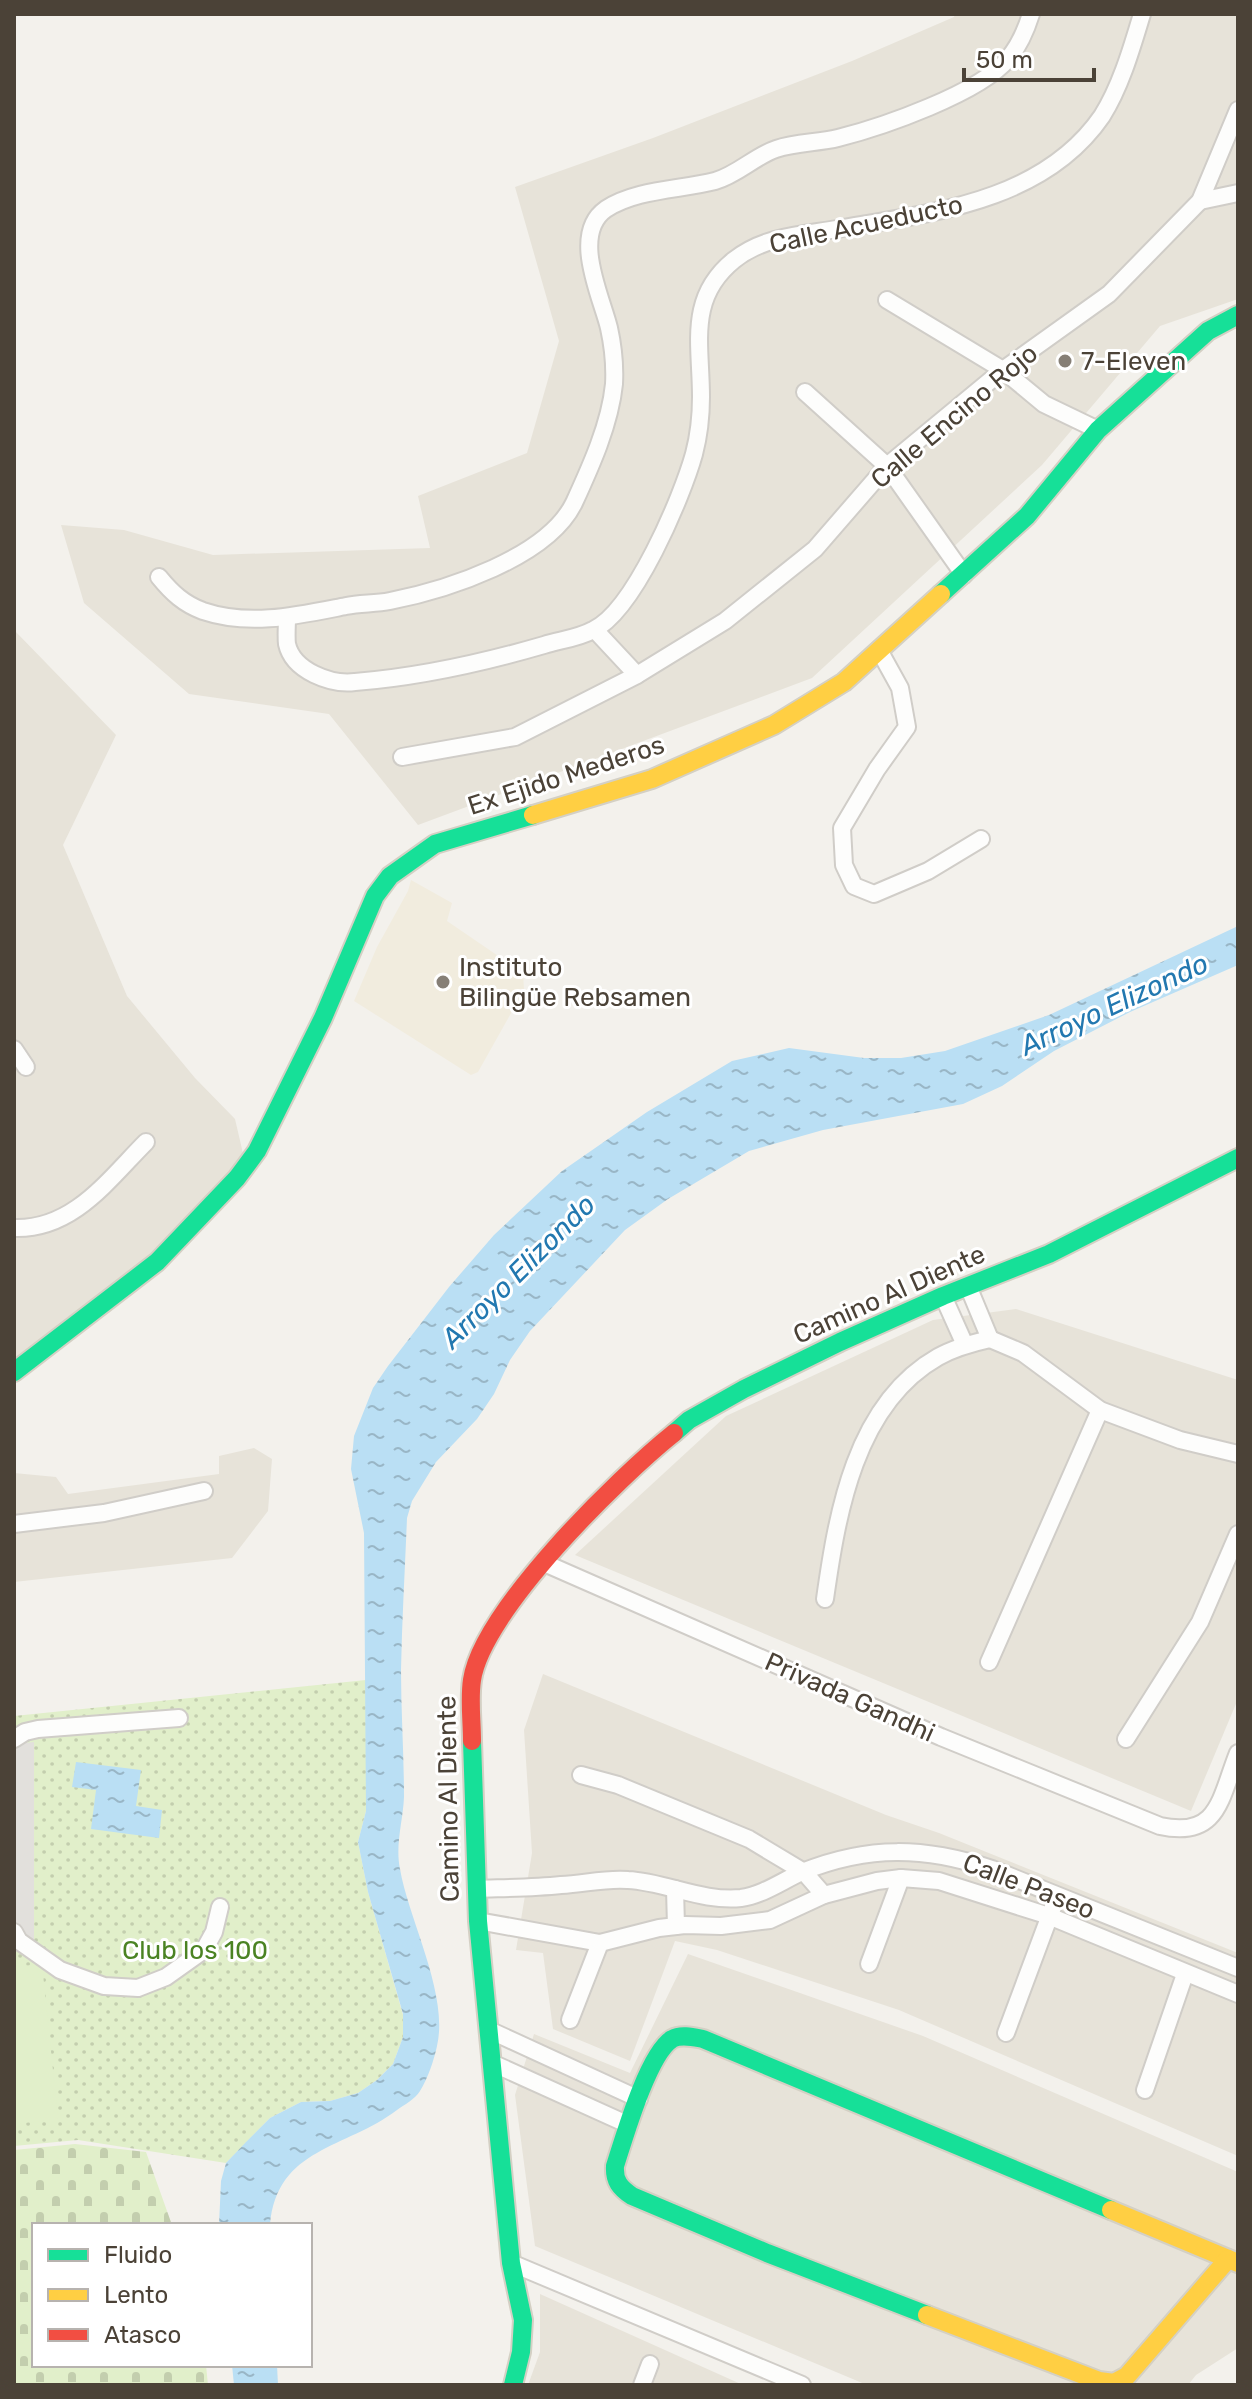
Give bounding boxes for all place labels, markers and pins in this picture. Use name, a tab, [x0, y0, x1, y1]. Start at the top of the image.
place label: 7-Eleven	[1081, 346, 1186, 377]
marker: 7-Eleven	[1056, 352, 1074, 370]
place label: Instituto Bilingüe Rebsamen	[459, 952, 691, 1013]
marker: Instituto Bilingüe Rebsamen	[434, 973, 452, 991]

